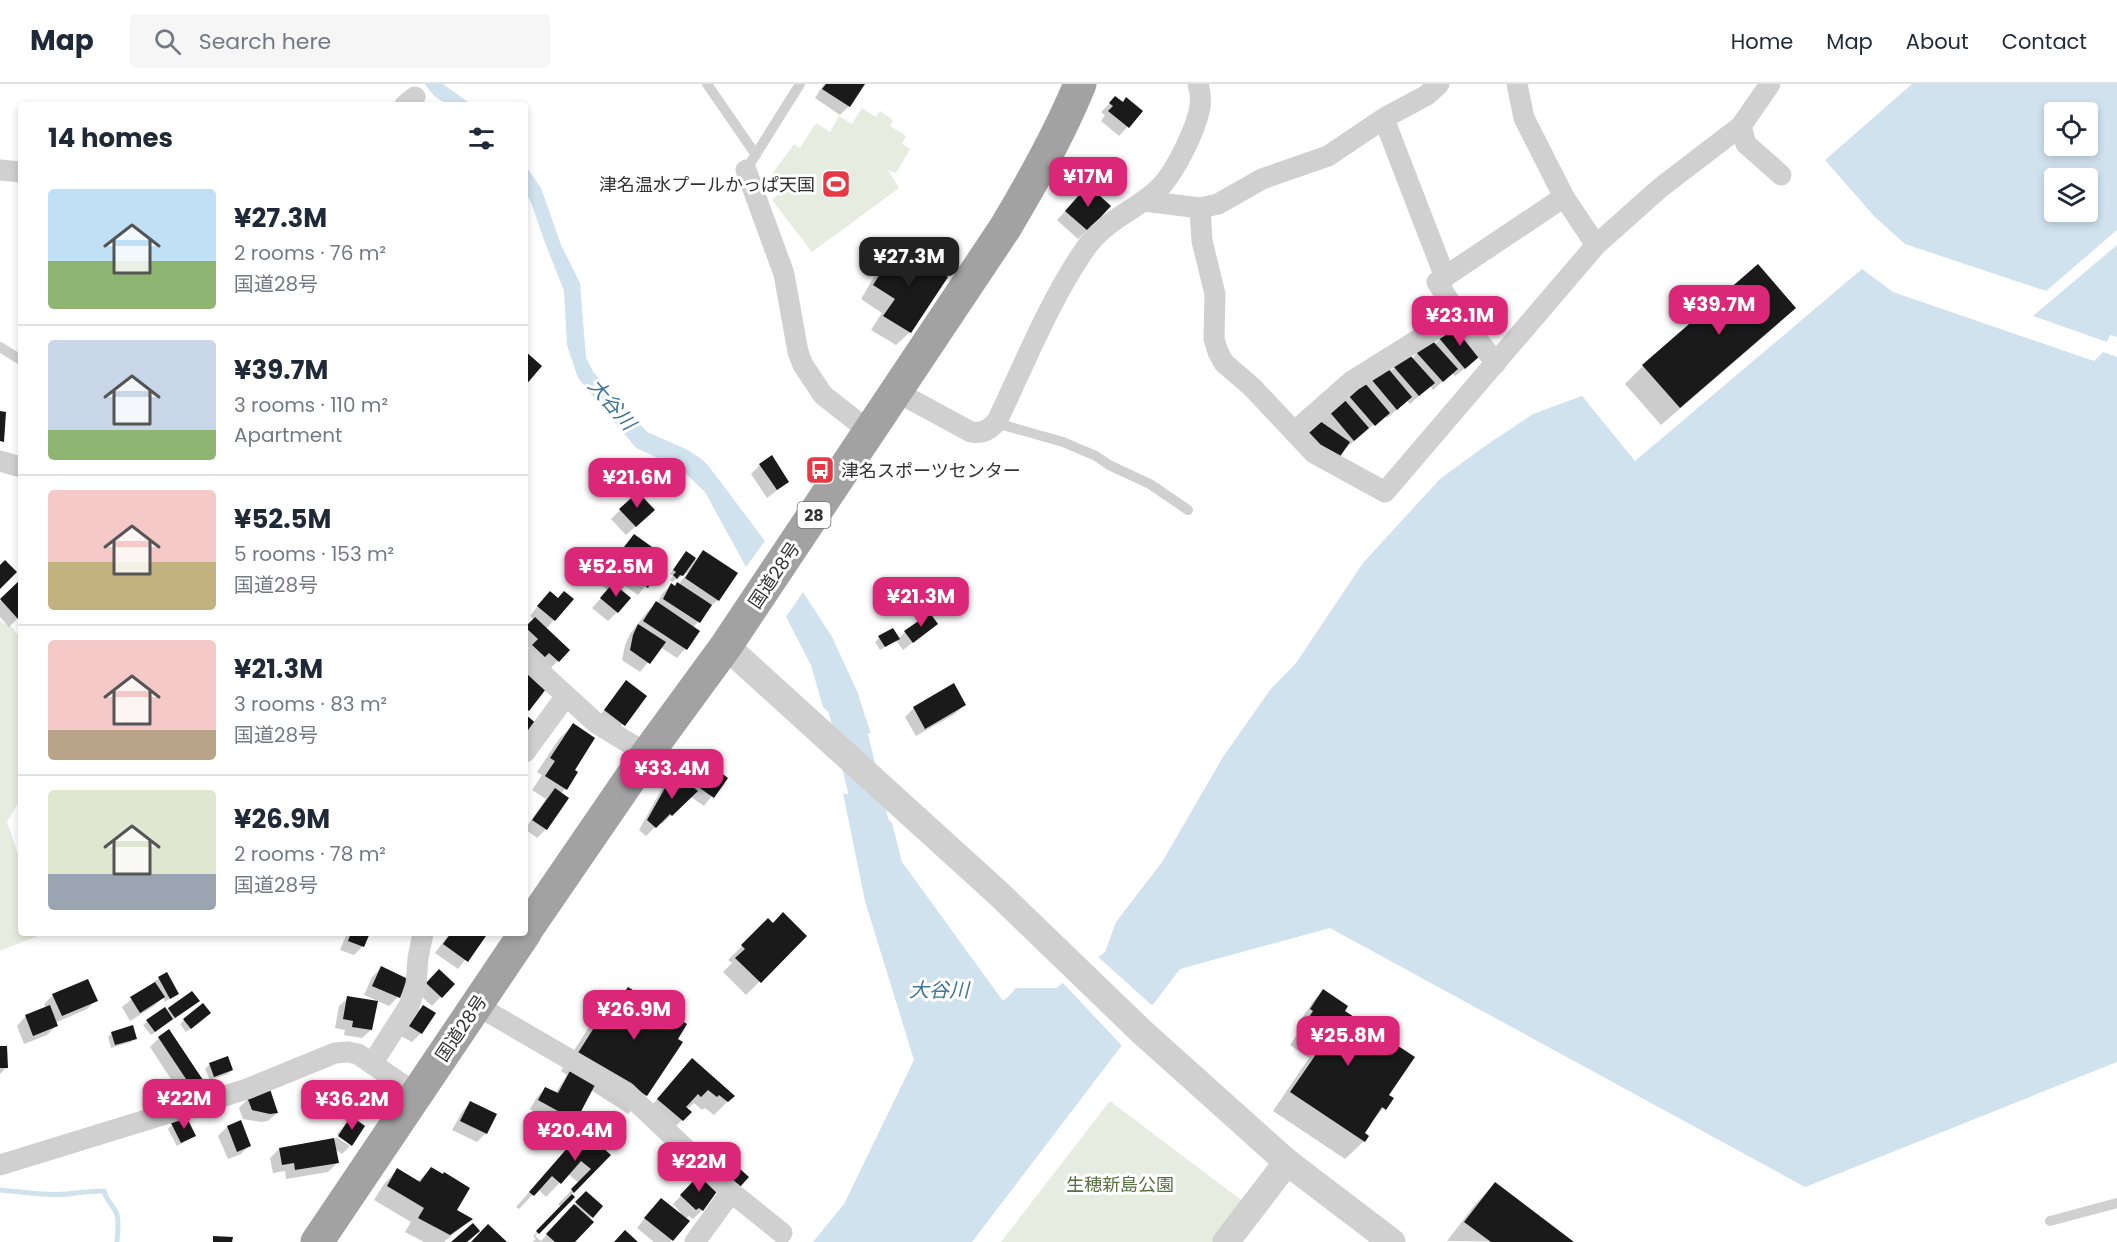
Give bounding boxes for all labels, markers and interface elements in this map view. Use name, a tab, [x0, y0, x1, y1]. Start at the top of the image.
search box	[130, 14, 550, 68]
text: Map	[30, 21, 94, 60]
icon: search	[151, 25, 184, 58]
text: Search here	[199, 26, 331, 57]
text: Home	[1731, 27, 1793, 56]
text: Map	[1826, 27, 1873, 56]
text: About	[1906, 27, 1969, 56]
text: Contact	[2002, 27, 2087, 56]
map controls	[2044, 102, 2098, 222]
button: locate	[2044, 102, 2098, 156]
text: 14 homes	[48, 120, 173, 156]
icon: filters	[465, 122, 498, 155]
pin: ¥17M	[1052, 157, 1124, 208]
text: ¥17M	[1063, 162, 1113, 190]
sports icon: 津名温水プールかっぱ天国	[820, 168, 852, 200]
button: layers	[2044, 168, 2098, 222]
place label: 津名温水プールかっぱ天国	[599, 172, 815, 197]
text: ¥27.3M	[234, 200, 327, 236]
icon: home	[96, 213, 168, 285]
pin: ¥27.3M	[860, 237, 958, 288]
text: 2 rooms · 76 m²	[234, 239, 386, 267]
text: ¥27.3M	[873, 242, 945, 270]
text: 国道28号	[234, 270, 318, 298]
pin: ¥39.7M	[1670, 285, 1768, 336]
text: ¥39.7M	[1683, 290, 1755, 318]
pin: ¥23.1M	[1411, 296, 1509, 347]
text: ¥23.1M	[1426, 301, 1494, 329]
text: ¥39.7M	[234, 352, 328, 388]
icon: home	[96, 364, 168, 436]
water label: 大谷川	[582, 372, 644, 437]
text: 3 rooms · 110 m²	[234, 391, 388, 419]
text: Apartment	[234, 421, 342, 449]
bus stop icon: 津名スポーツセンター	[804, 454, 836, 486]
pin: ¥21.6M	[588, 458, 686, 509]
place label: 津名スポーツセンター	[841, 458, 1021, 483]
text: ¥21.6M	[602, 463, 672, 491]
text: ¥52.5M	[234, 501, 331, 537]
road number: 28	[798, 502, 830, 528]
icon: home	[96, 514, 168, 586]
street label: 国道28号	[742, 537, 806, 613]
text: 5 rooms · 153 m²	[234, 540, 394, 568]
pin: ¥52.5M	[567, 547, 665, 598]
text: ¥52.5M	[579, 552, 653, 580]
text: 国道28号	[234, 571, 318, 599]
pin: ¥21.3M	[872, 577, 970, 628]
text: ¥21.3M	[887, 582, 955, 610]
text: ¥21.3M	[234, 651, 323, 687]
icon: home	[96, 664, 168, 736]
text: 3 rooms · 83 m²	[234, 690, 387, 718]
text: 国道28号	[234, 721, 318, 749]
pin: ¥33.4M	[623, 749, 721, 800]
text: ¥33.4M	[634, 754, 710, 782]
text: ¥26.9M	[234, 801, 330, 837]
icon: home	[96, 814, 168, 886]
text: 2 rooms · 78 m²	[234, 840, 386, 868]
text: 国道28号	[234, 871, 318, 899]
water label: 大谷川	[909, 976, 971, 1004]
street label: 国道28号	[429, 990, 493, 1066]
pin: ¥26.9M	[585, 990, 683, 1041]
text: ¥26.9M	[597, 995, 671, 1023]
pin: ¥25.8M	[1299, 1016, 1397, 1067]
text: ¥25.8M	[1311, 1021, 1385, 1049]
pin: ¥22M	[148, 1079, 220, 1130]
pin: ¥36.2M	[303, 1080, 401, 1131]
text: ¥22M	[157, 1084, 211, 1112]
text: ¥36.2M	[315, 1085, 389, 1113]
pin: ¥20.4M	[526, 1111, 624, 1162]
text: ¥20.4M	[537, 1116, 613, 1144]
pin: ¥22M	[663, 1142, 735, 1193]
text: ¥22M	[672, 1147, 726, 1175]
park label: 生穂新島公園	[1066, 1172, 1174, 1197]

